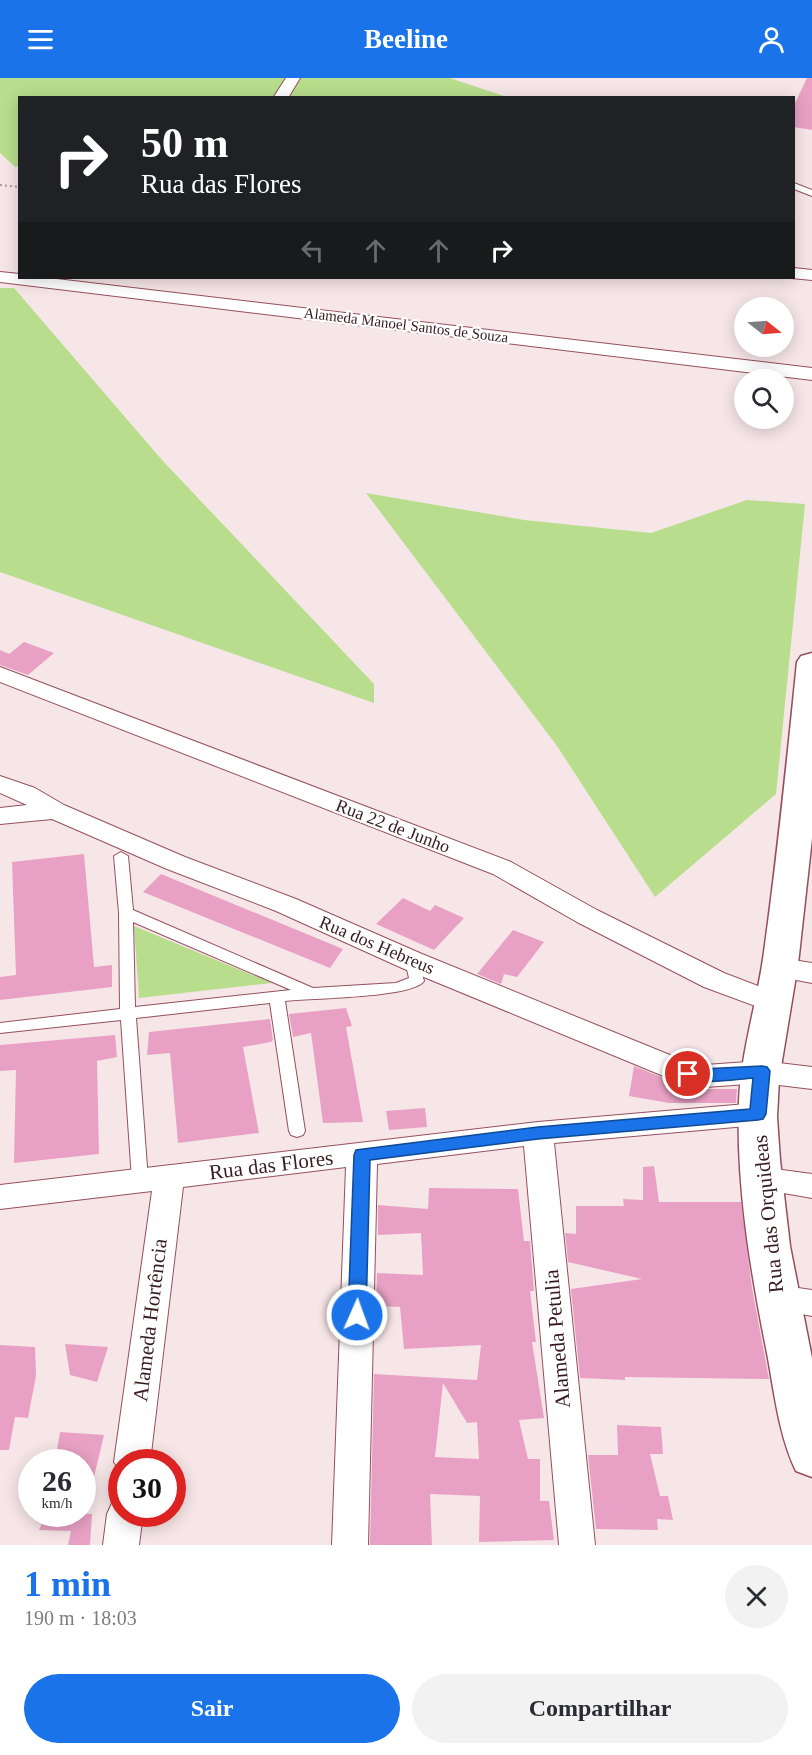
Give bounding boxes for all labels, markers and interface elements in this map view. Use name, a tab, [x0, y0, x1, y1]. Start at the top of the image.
icon: menu	[24, 23, 57, 56]
icon: person	[755, 23, 788, 56]
text: Beeline	[364, 24, 448, 54]
icon: right	[42, 120, 120, 198]
text: 50 m	[141, 120, 229, 166]
text: Rua das Flores	[141, 169, 301, 199]
icon: left	[296, 234, 329, 267]
icon: ahead	[359, 234, 392, 267]
icon: ahead	[422, 234, 455, 267]
icon: right	[485, 234, 518, 267]
north arrow	[734, 297, 794, 357]
map controls	[734, 297, 794, 429]
street label: Alameda Manoel Santos de Souza	[303, 305, 509, 346]
button: search	[734, 369, 794, 429]
street label: Rua 22 de Junho	[333, 795, 453, 857]
street label: Rua dos Hebreus	[316, 912, 438, 978]
pin	[662, 1048, 713, 1099]
icon: arrive	[671, 1057, 704, 1090]
street label: Rua das Orquideas	[748, 1134, 788, 1294]
street label: Rua das Flores	[208, 1145, 334, 1185]
street label: Alameda Hortência	[128, 1237, 172, 1403]
street label: Alameda Petulia	[539, 1268, 575, 1409]
position arrow	[325, 1283, 389, 1347]
speed limit sign: 30	[108, 1449, 186, 1527]
text: 26	[42, 1464, 72, 1497]
text: km/h	[42, 1495, 72, 1511]
text: 1 min	[24, 1564, 111, 1604]
button: close	[725, 1565, 788, 1628]
text: 190 m · 18:03	[24, 1607, 137, 1629]
button: Sair	[24, 1674, 400, 1743]
button: Compartilhar	[412, 1674, 788, 1743]

